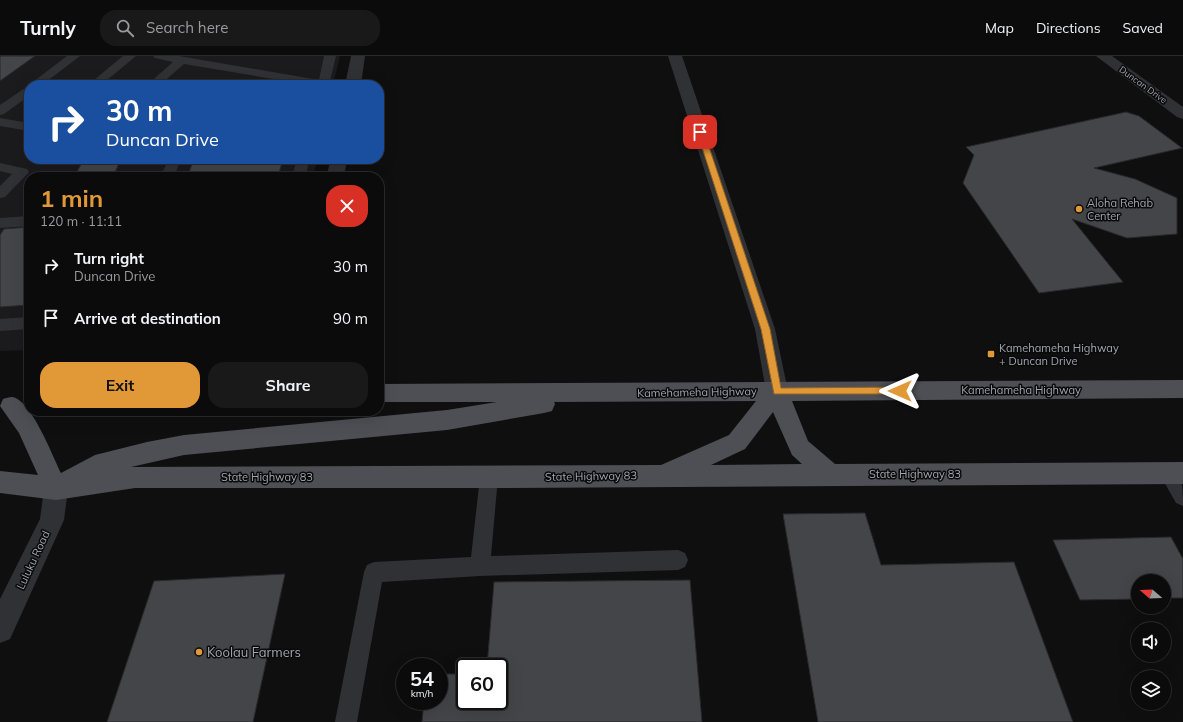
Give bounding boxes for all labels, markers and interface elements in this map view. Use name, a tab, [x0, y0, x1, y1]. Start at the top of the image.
search box	[100, 10, 380, 46]
text: Turnly	[20, 16, 76, 40]
icon: search	[114, 17, 136, 39]
text: Search here	[146, 18, 228, 37]
text: Map	[985, 19, 1014, 37]
text: Directions	[1036, 19, 1101, 37]
text: Saved	[1123, 19, 1163, 37]
street label: Duncan Drive	[1117, 64, 1169, 106]
text: 30 m	[106, 93, 172, 128]
icon: right	[40, 96, 92, 148]
pin	[683, 115, 717, 149]
icon: arrive	[689, 121, 711, 143]
text: Duncan Drive	[106, 128, 219, 151]
text: 1 min	[40, 183, 103, 213]
button: close	[326, 185, 368, 227]
place label: Aloha Rehab Center	[1087, 196, 1153, 223]
marker: Aloha Rehab Center	[1074, 204, 1084, 214]
text: 120 m · 11:11	[40, 213, 122, 229]
text: Turn right	[74, 249, 144, 268]
icon: right	[40, 255, 62, 277]
text: 30 m	[333, 257, 368, 276]
text: Duncan Drive	[74, 268, 155, 284]
icon: arrive	[40, 307, 62, 329]
text: Arrive at destination	[74, 309, 221, 328]
text: 90 m	[333, 309, 368, 328]
place label: Kamehameha Highway + Duncan Drive	[999, 341, 1119, 368]
marker: Kamehameha Highway + Duncan Drive	[986, 349, 996, 359]
button: Exit	[40, 362, 200, 408]
button: Share	[208, 362, 368, 408]
position arrow	[879, 370, 921, 412]
street label: Kamehameha Highway	[961, 383, 1081, 397]
street label: Kamehameha Highway	[637, 384, 757, 400]
street label: State Highway 83	[869, 467, 961, 481]
street label: State Highway 83	[545, 468, 637, 484]
street label: State Highway 83	[221, 470, 313, 484]
street label: Luluku Road	[13, 528, 53, 592]
north arrow	[1131, 574, 1171, 614]
map controls	[1131, 574, 1171, 710]
button: sound	[1131, 622, 1171, 662]
place label: Koolau Farmers	[207, 644, 301, 660]
marker: Koolau Farmers	[194, 647, 204, 657]
speed limit sign: 60	[456, 658, 508, 710]
text: 54	[410, 666, 434, 691]
button: layers	[1131, 670, 1171, 710]
text: km/h	[411, 687, 433, 700]

